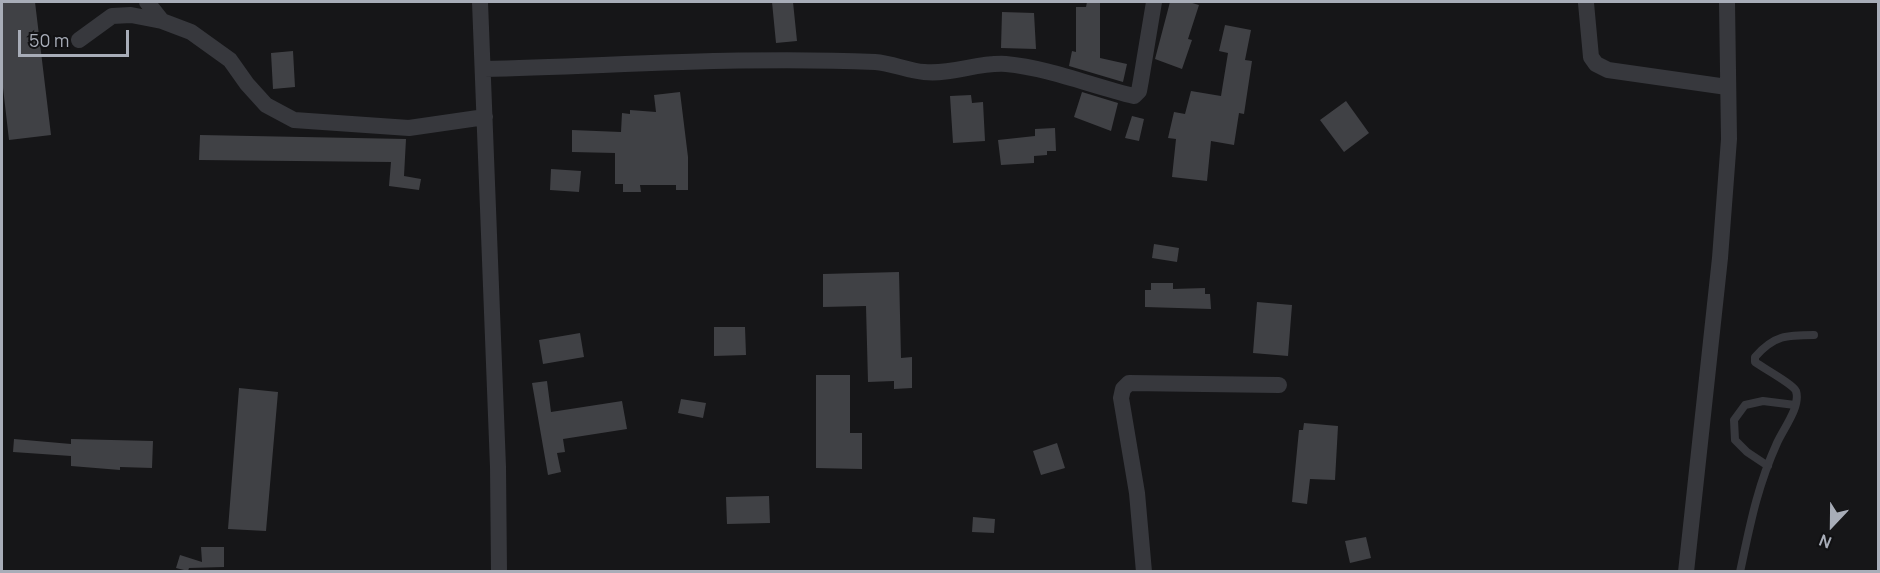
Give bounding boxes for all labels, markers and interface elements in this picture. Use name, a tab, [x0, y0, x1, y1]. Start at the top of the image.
scale bar	[21, 18, 132, 56]
text: 50 m	[29, 28, 69, 52]
north arrow	[1802, 495, 1862, 555]
text: N	[1816, 529, 1835, 554]

